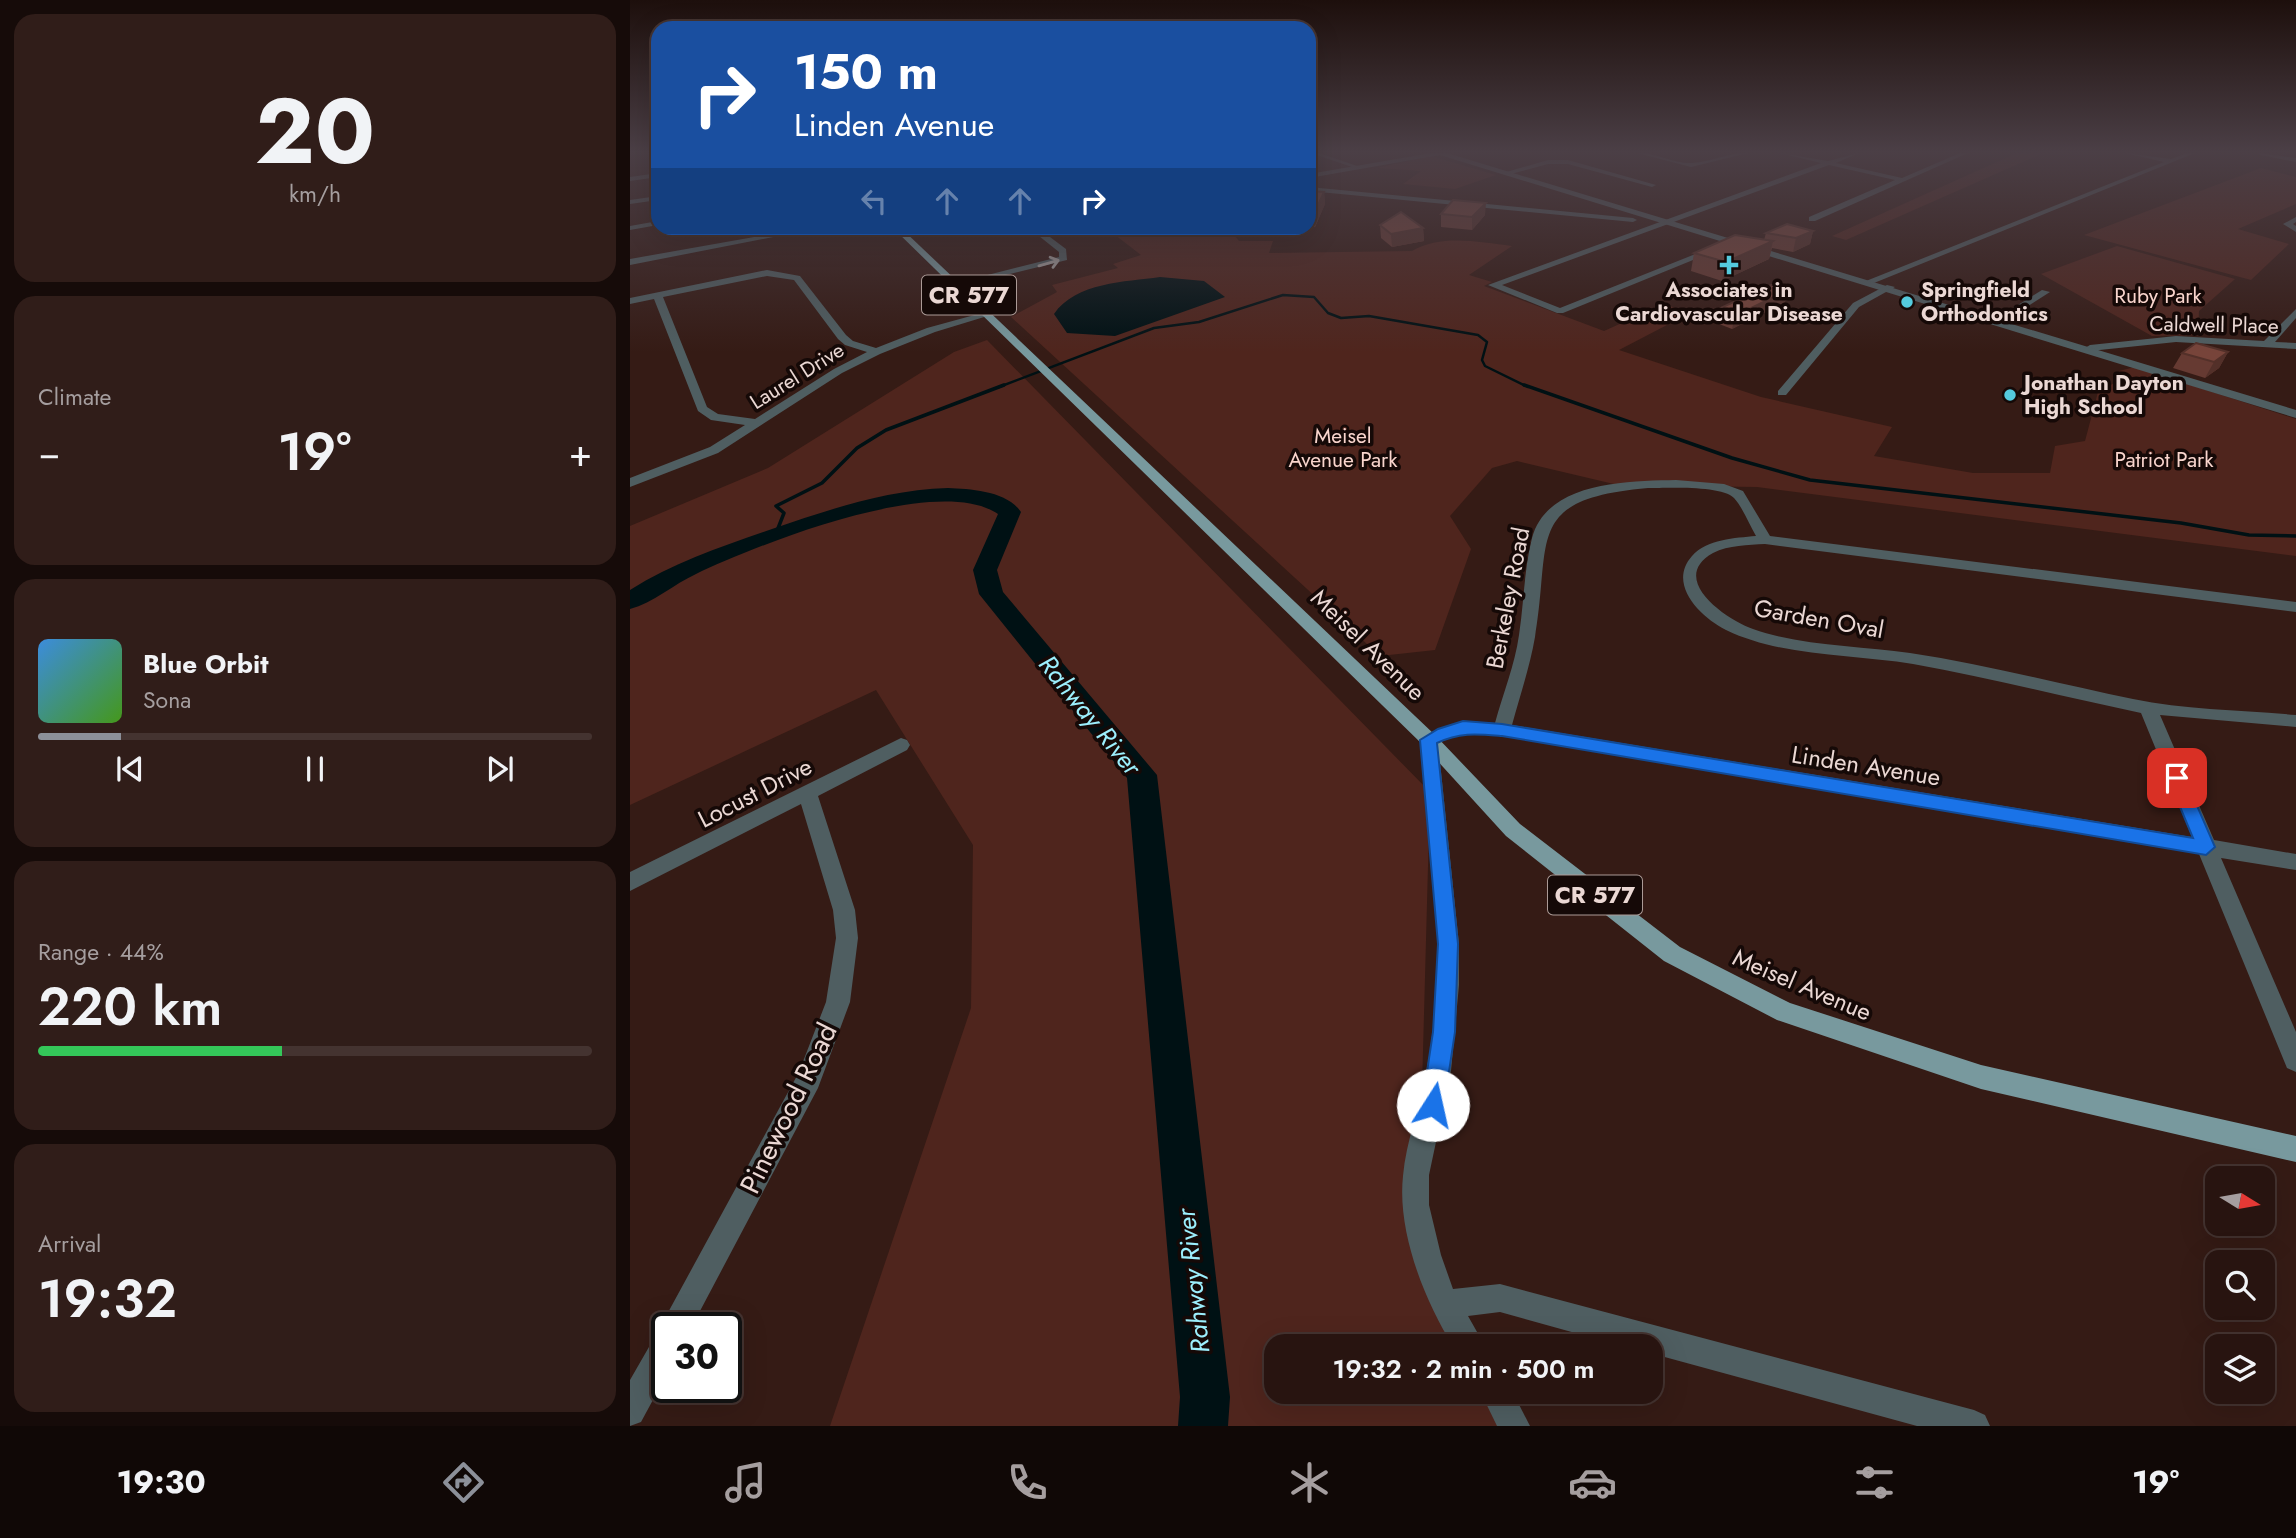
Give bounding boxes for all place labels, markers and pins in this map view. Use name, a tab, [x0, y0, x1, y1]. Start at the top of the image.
marker: Associates in Cardiovascular Disease	[1719, 255, 1739, 275]
place label: Associates in Cardiovascular Disease	[1615, 275, 1843, 329]
place label: Springfield Orthodontics	[1921, 275, 2048, 329]
marker: Springfield Orthodontics	[1899, 294, 1915, 310]
place label: Jonathan Dayton High School	[2020, 368, 2184, 422]
marker: Jonathan Dayton High School	[2002, 387, 2018, 403]
pin	[2147, 748, 2207, 808]

